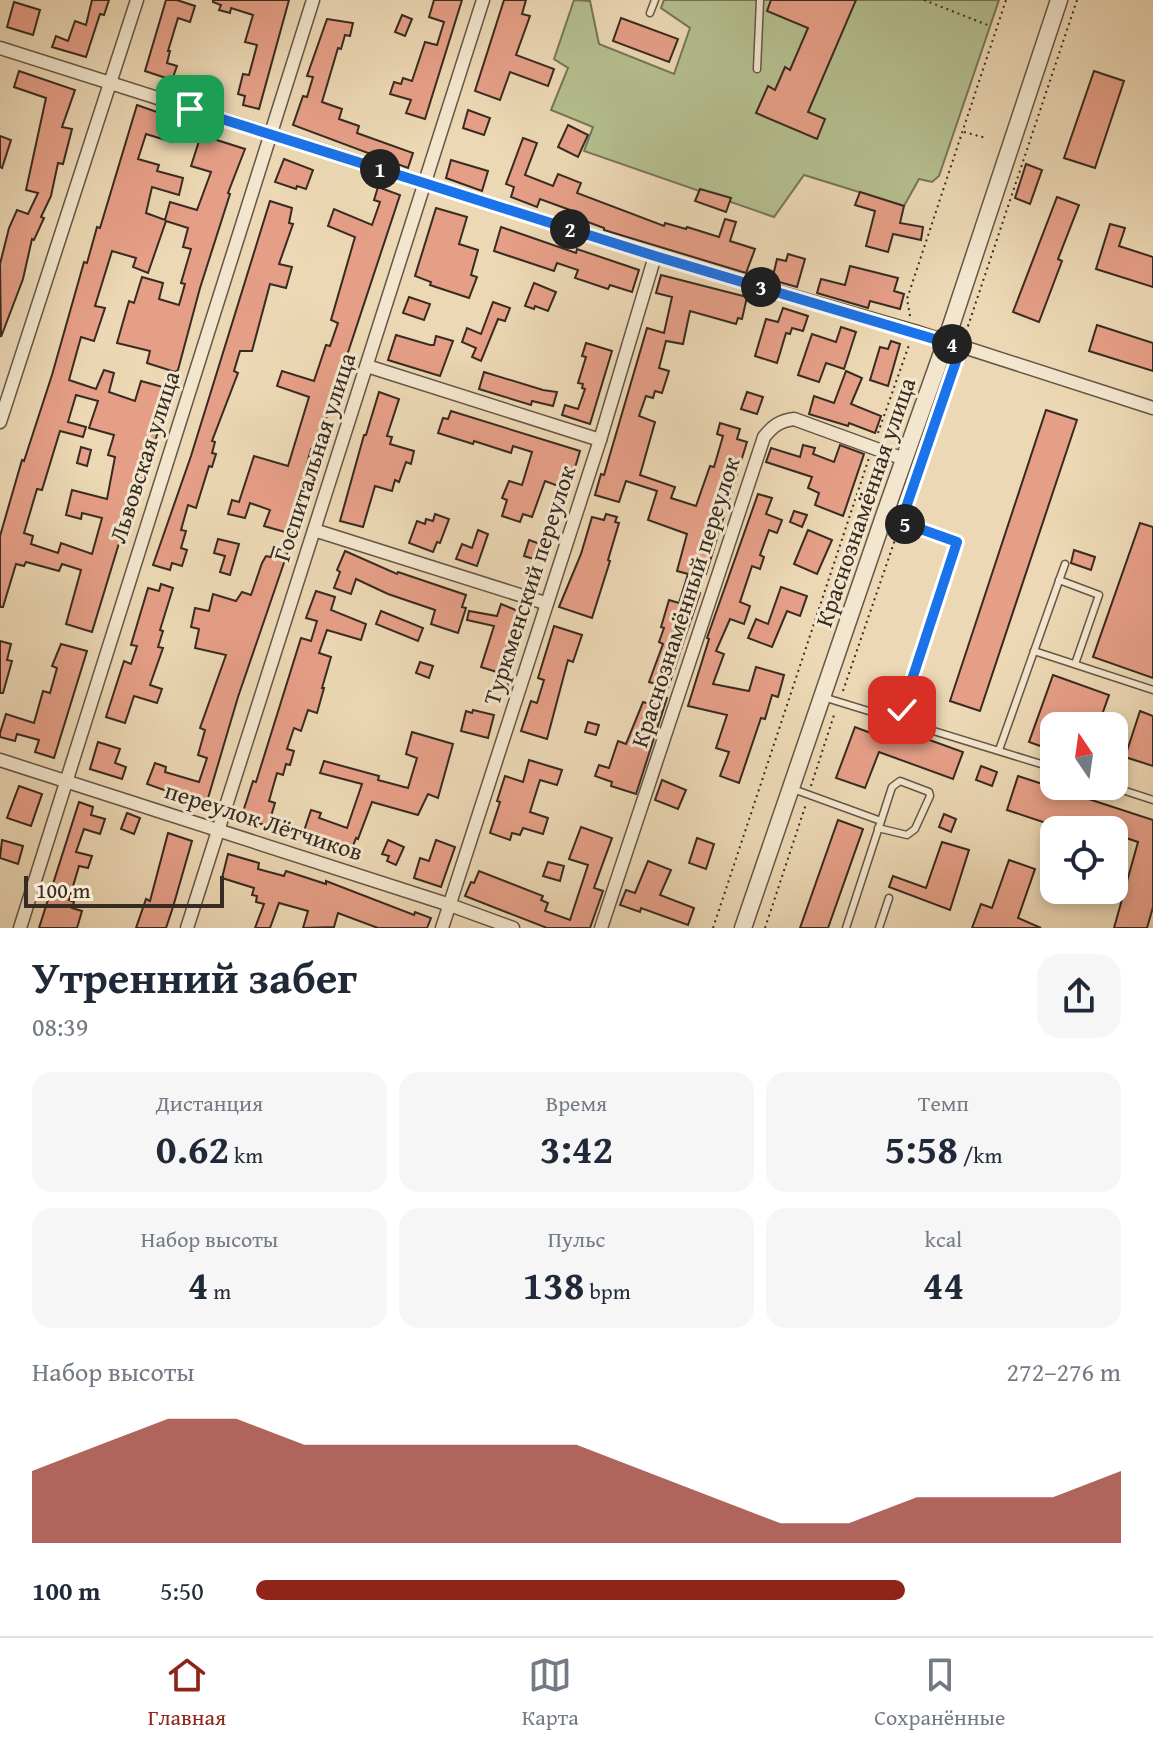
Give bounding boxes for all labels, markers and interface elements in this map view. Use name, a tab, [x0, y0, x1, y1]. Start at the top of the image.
pin	[156, 75, 224, 143]
icon: arrive	[168, 87, 212, 131]
pin: 1	[360, 149, 400, 189]
text: 1	[374, 153, 386, 185]
pin: 2	[550, 209, 590, 249]
text: 2	[564, 213, 576, 245]
pin: 3	[741, 267, 781, 307]
text: 3	[755, 271, 767, 303]
pin: 4	[932, 324, 972, 364]
text: 4	[946, 328, 958, 360]
street label: Госпитальная улица	[264, 348, 364, 566]
street label: Львовская улица	[100, 366, 188, 548]
street label: Краснознамённая улица	[806, 372, 924, 631]
street label: Краснознамённый переулок	[621, 452, 749, 752]
street label: Туркменский переулок	[474, 460, 584, 709]
pin: 5	[885, 504, 925, 544]
text: 5	[899, 508, 911, 540]
pin	[868, 676, 936, 744]
icon: check	[880, 688, 924, 732]
north arrow	[1040, 712, 1128, 800]
map controls	[1040, 712, 1128, 904]
street label: переулок Лётчиков	[161, 772, 367, 870]
button: locate	[1040, 816, 1128, 904]
scale bar	[24, 872, 224, 908]
text: 100 m	[36, 874, 91, 906]
text: Утренний забег	[32, 945, 357, 1009]
button: share	[1037, 954, 1121, 1038]
text: 08:39	[32, 1007, 88, 1046]
text: Дистанция	[156, 1087, 263, 1119]
text: Время	[546, 1087, 607, 1119]
text: Темп	[918, 1087, 969, 1119]
text: 0.62	[156, 1119, 229, 1178]
text: 3:42	[540, 1119, 613, 1178]
text: 5:58	[885, 1119, 958, 1178]
text: km	[229, 1139, 263, 1171]
text: /km	[958, 1139, 1002, 1171]
text: Набор высоты	[141, 1223, 278, 1255]
text: Пульс	[548, 1223, 605, 1255]
text: kcal	[925, 1223, 962, 1255]
text: 4	[188, 1255, 208, 1314]
text: 138	[522, 1255, 585, 1314]
text: 44	[923, 1255, 964, 1314]
text: m	[208, 1275, 231, 1307]
text: bpm	[585, 1275, 631, 1307]
text: Набор высоты	[32, 1352, 194, 1391]
text: 272–276 m	[1007, 1352, 1121, 1391]
text: 100 m	[32, 1571, 100, 1610]
text: 5:50	[160, 1571, 204, 1610]
tab: Главная	[148, 1653, 226, 1733]
tab: Карта	[522, 1653, 579, 1733]
tab: Сохранённые	[874, 1653, 1005, 1733]

